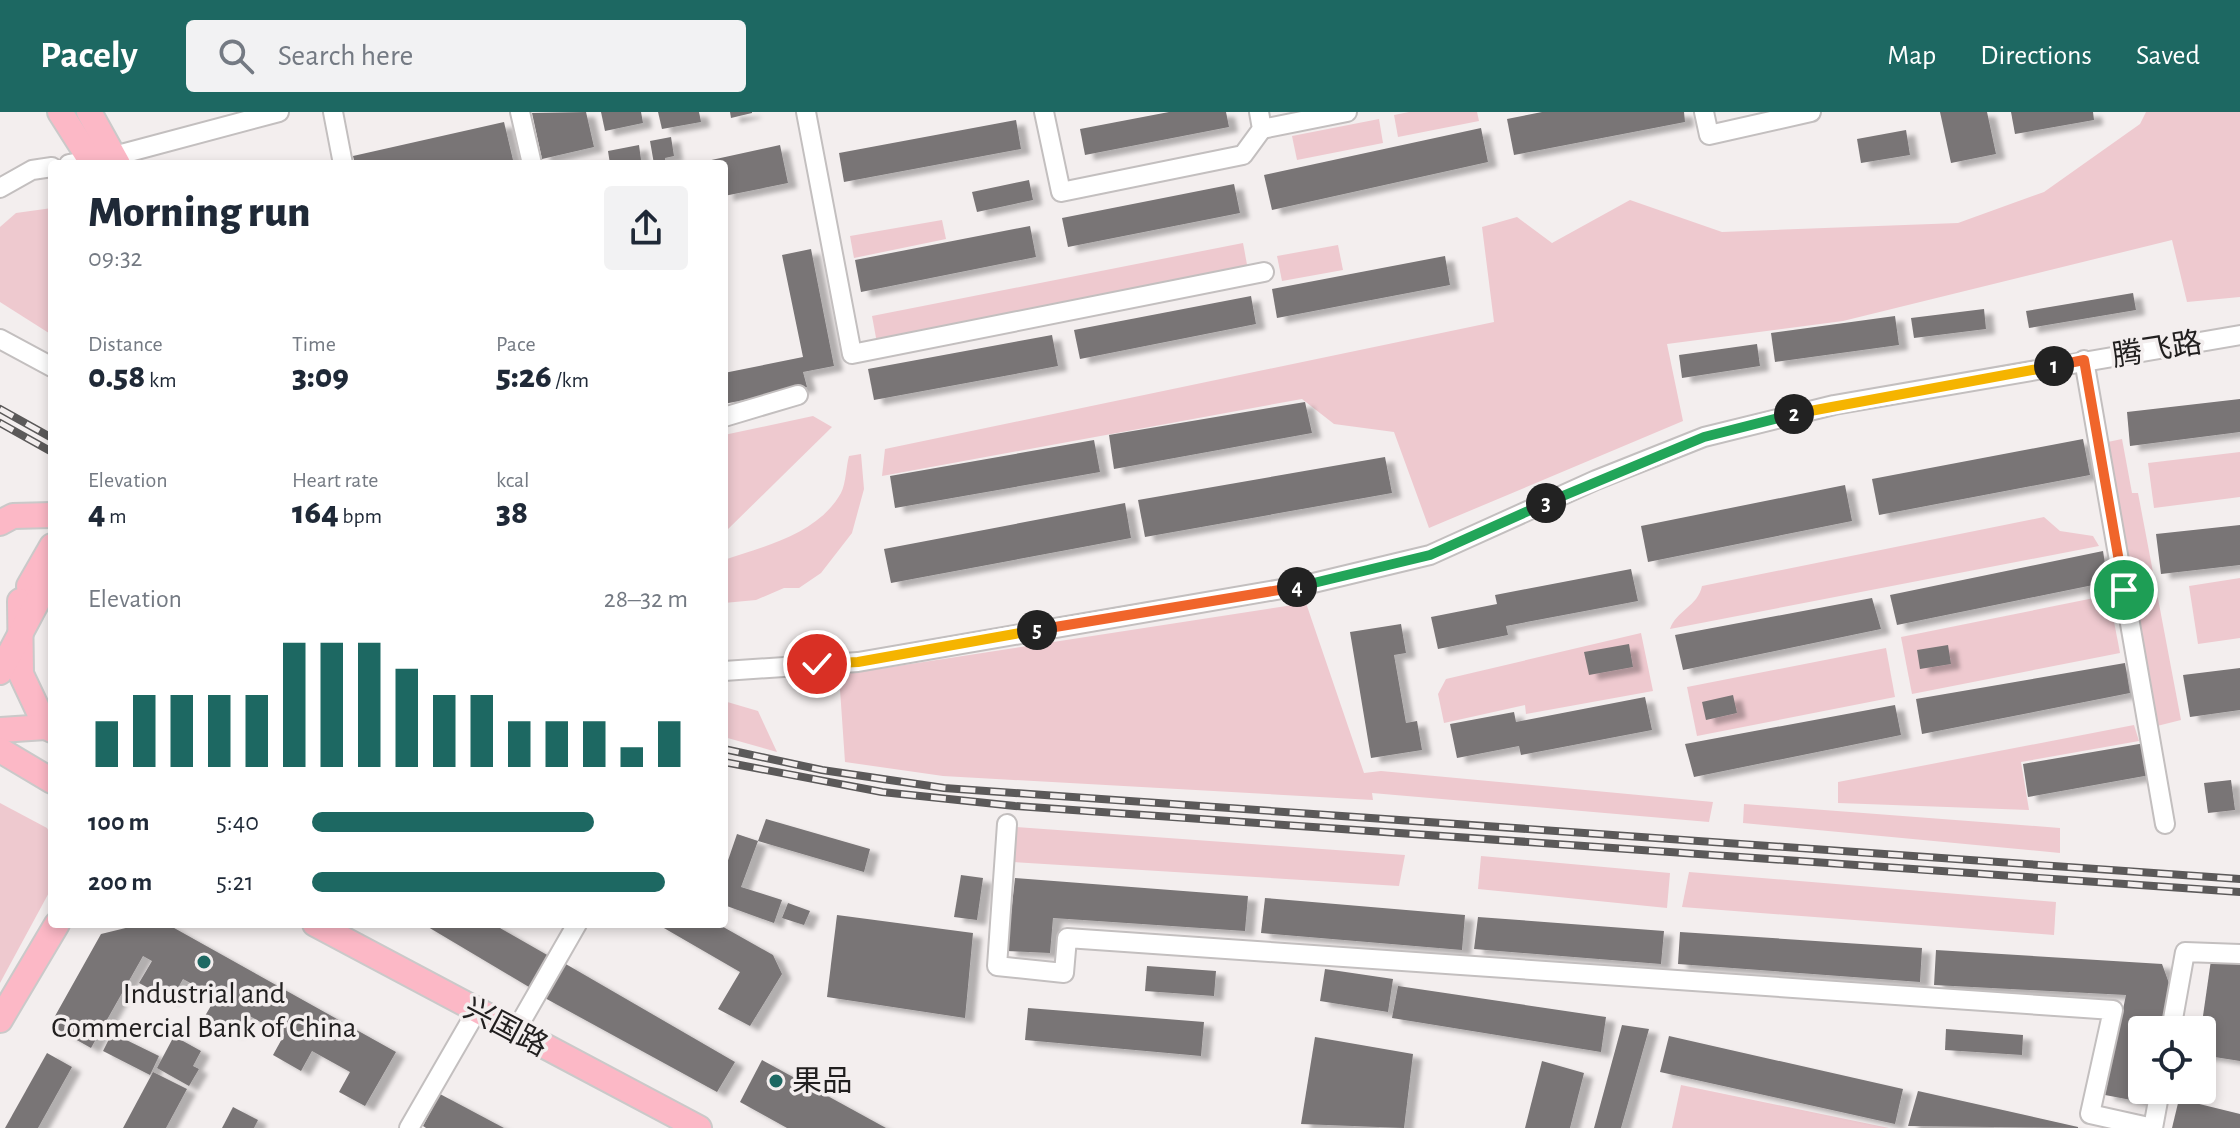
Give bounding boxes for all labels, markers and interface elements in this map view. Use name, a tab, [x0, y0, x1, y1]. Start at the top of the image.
search box	[186, 20, 746, 92]
icon: search	[214, 34, 258, 78]
text: Pacely	[40, 37, 138, 75]
text: Search here	[278, 41, 413, 71]
text: Map	[1887, 42, 1936, 70]
text: Directions	[1980, 42, 2092, 70]
text: Saved	[2136, 42, 2200, 70]
button: share	[604, 186, 688, 270]
text: Morning run	[88, 191, 311, 235]
text: 09:32	[88, 245, 142, 271]
street label: 腾飞路	[2110, 326, 2204, 372]
text: Distance	[88, 333, 163, 355]
text: Time	[292, 333, 336, 355]
text: Pace	[496, 333, 536, 355]
pin: 1	[2034, 346, 2074, 386]
text: 1	[2050, 355, 2058, 377]
text: 0.58	[88, 360, 145, 394]
text: 3:09	[292, 360, 349, 394]
text: 5:26	[496, 360, 552, 394]
text: km	[145, 369, 177, 391]
text: /km	[552, 369, 589, 391]
pin: 2	[1774, 394, 1814, 434]
text: 2	[1789, 403, 1799, 425]
text: Elevation	[88, 469, 168, 491]
text: Heart rate	[292, 469, 378, 491]
text: kcal	[496, 469, 530, 491]
pin: 3	[1526, 483, 1566, 523]
text: 3	[1541, 492, 1551, 514]
text: 4	[88, 496, 105, 530]
text: 164	[292, 496, 339, 530]
text: 38	[496, 496, 528, 530]
text: m	[105, 505, 127, 527]
text: bpm	[339, 505, 382, 527]
pin	[2090, 556, 2158, 624]
pin: 4	[1277, 567, 1317, 607]
icon: arrive	[2102, 568, 2146, 612]
text: 4	[1291, 576, 1303, 598]
text: Elevation	[88, 586, 182, 612]
text: 28–32 m	[604, 586, 688, 612]
pin: 5	[1017, 610, 1057, 650]
text: 5	[1032, 619, 1042, 641]
pin	[783, 630, 851, 698]
icon: check	[795, 642, 839, 686]
text: 100 m	[88, 809, 149, 835]
text: 5:40	[216, 809, 259, 835]
text: 200 m	[88, 869, 152, 895]
text: 5:21	[216, 869, 254, 895]
marker: Industrial and Commercial Bank of China	[195, 953, 213, 971]
place label: Industrial and Commercial Bank of China	[51, 979, 357, 1043]
street label: 兴国路	[459, 992, 553, 1062]
map controls	[2128, 1016, 2216, 1104]
button: locate	[2128, 1016, 2216, 1104]
place label: 果品	[792, 1067, 852, 1097]
marker: 果品	[767, 1072, 785, 1090]

